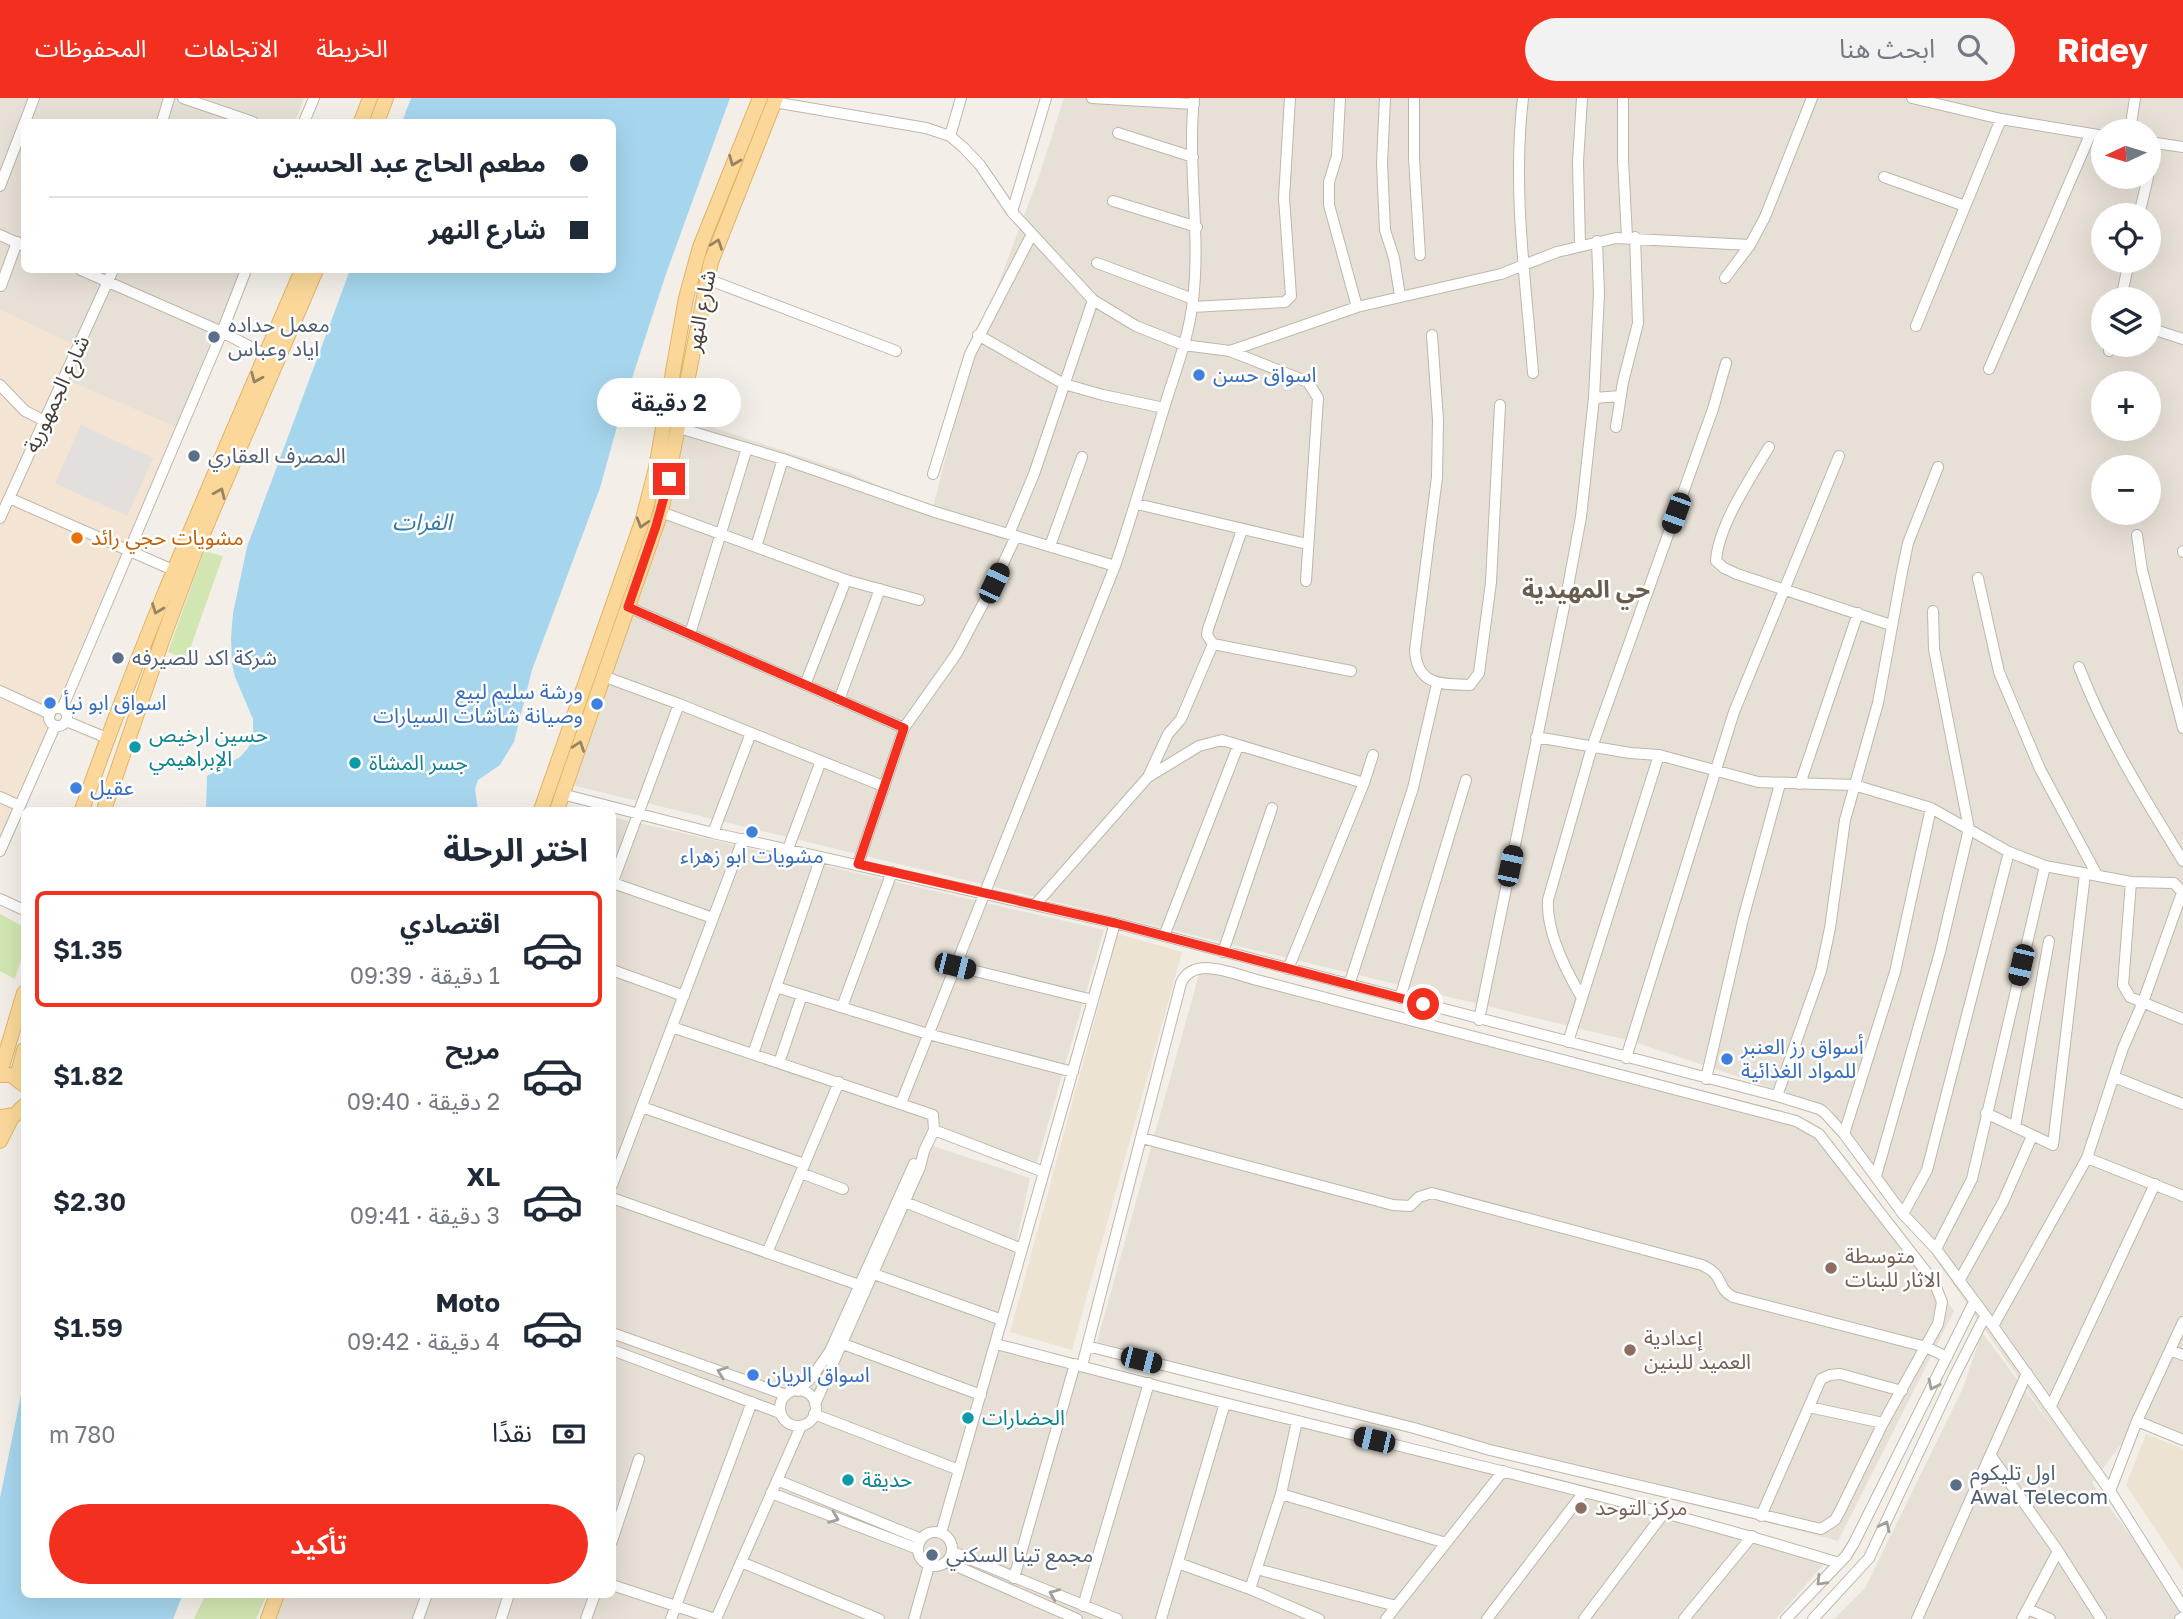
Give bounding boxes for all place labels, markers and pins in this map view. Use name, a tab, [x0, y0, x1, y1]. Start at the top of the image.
place label: معمل حداده اياد وعباس	[228, 311, 330, 361]
marker: معمل حداده اياد وعباس	[206, 329, 222, 345]
place label: اسواق حسن	[1213, 361, 1316, 387]
marker: اسواق حسن	[1191, 367, 1207, 383]
place label: المصرف العقاري	[208, 442, 346, 472]
marker: المصرف العقاري	[186, 448, 202, 464]
place label: مشويات حجي رائد	[91, 524, 244, 554]
marker: مشويات حجي رائد	[69, 530, 85, 546]
place label: شركة اكد للصيرفه	[132, 644, 277, 670]
marker: شركة اكد للصيرفه	[110, 650, 126, 666]
place label: ورشة سليم لبيع وصيانة شاشات السيارات	[373, 678, 583, 728]
place label: اسواق ابو نبأ	[64, 689, 167, 715]
marker: اسواق ابو نبأ	[42, 695, 58, 711]
marker: ورشة سليم لبيع وصيانة شاشات السيارات	[589, 696, 605, 712]
place label: حسين ارخيص الإبراهيمي	[149, 721, 268, 775]
marker: حسين ارخيص الإبراهيمي	[127, 739, 143, 755]
place label: جسر المشاة	[369, 749, 468, 775]
marker: جسر المشاة	[347, 755, 363, 771]
place label: عقيل	[90, 774, 134, 800]
marker: عقيل	[68, 780, 84, 796]
marker: مشويات ابو زهراء	[744, 824, 760, 840]
place label: مشويات ابو زهراء	[680, 842, 824, 868]
place label: أسواق رز العنبر للمواد الغذائية	[1740, 1033, 1864, 1083]
marker: أسواق رز العنبر للمواد الغذائية	[1719, 1051, 1735, 1067]
place label: متوسطة الاثار للبنات	[1845, 1242, 1941, 1292]
marker: متوسطة الاثار للبنات	[1823, 1260, 1839, 1276]
place label: إعدادية العميد للبنين	[1644, 1324, 1751, 1374]
marker: إعدادية العميد للبنين	[1622, 1342, 1638, 1358]
place label: اسواق الريان	[767, 1361, 870, 1387]
marker: اسواق الريان	[745, 1367, 761, 1383]
place label: الحضارات	[982, 1404, 1065, 1430]
marker: الحضارات	[960, 1410, 976, 1426]
place label: اول تليكوم Awal Telecom	[1970, 1459, 2108, 1509]
place label: حديقة	[862, 1466, 912, 1492]
marker: حديقة	[840, 1472, 856, 1488]
marker: اول تليكوم Awal Telecom	[1948, 1477, 1964, 1493]
place label: مركز التوحد	[1595, 1494, 1687, 1520]
marker: مركز التوحد	[1573, 1500, 1589, 1516]
place label: مجمع تينا السكني	[946, 1541, 1093, 1571]
marker: مجمع تينا السكني	[924, 1547, 940, 1563]

